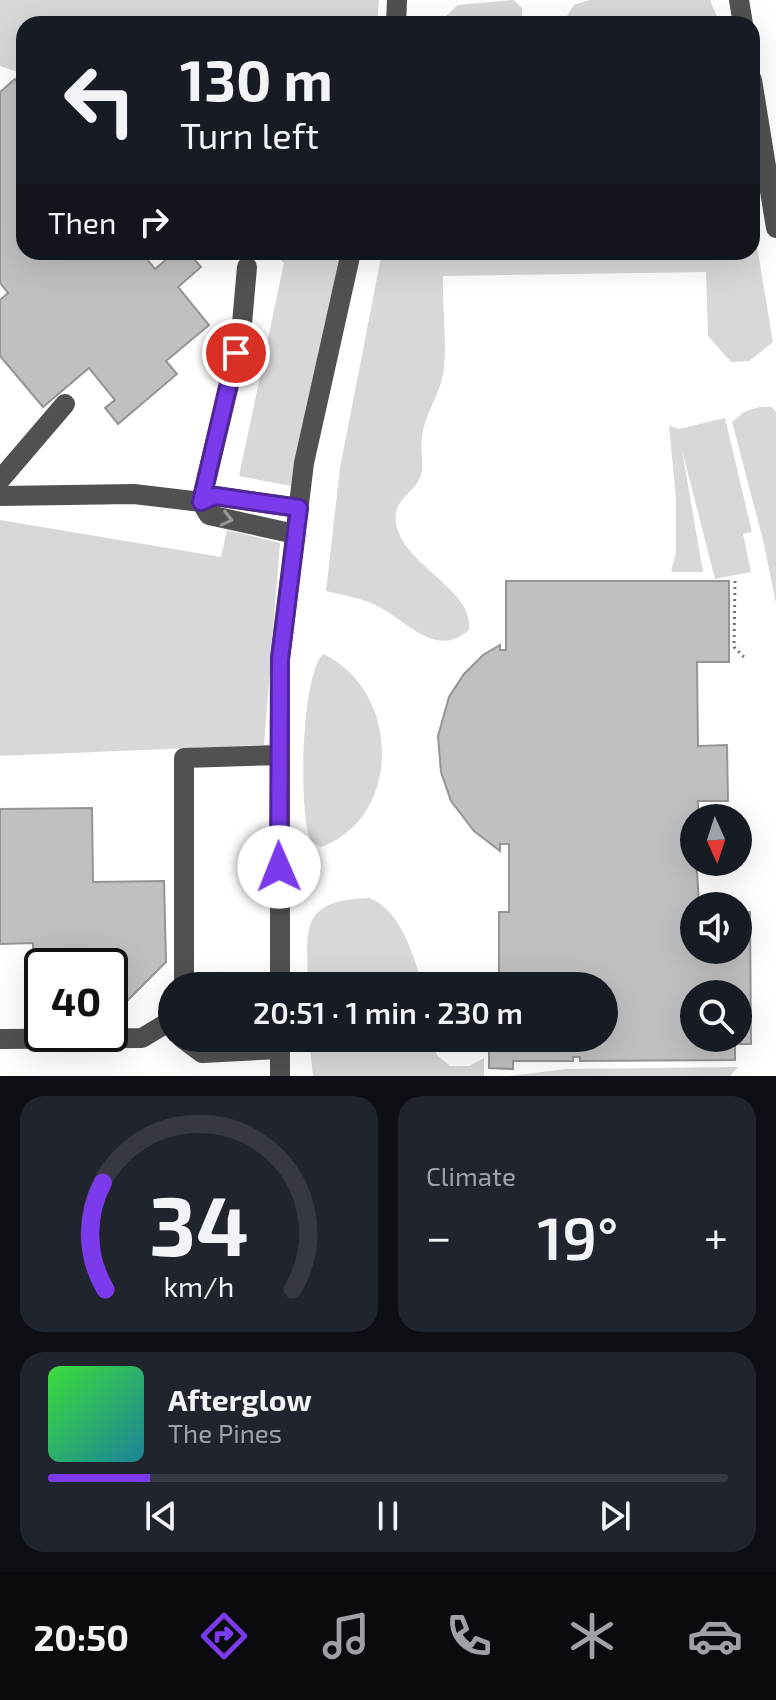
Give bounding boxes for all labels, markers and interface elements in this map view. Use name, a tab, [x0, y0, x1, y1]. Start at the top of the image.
text: 130 m	[180, 45, 333, 112]
icon: left	[48, 48, 152, 152]
text: Turn left	[180, 113, 319, 156]
icon: right	[132, 200, 176, 244]
text: Then	[48, 204, 116, 240]
pin	[202, 319, 270, 387]
icon: arrive	[214, 331, 258, 375]
one-way arrow	[220, 510, 233, 527]
north arrow	[680, 804, 752, 876]
map controls	[680, 804, 752, 1052]
position arrow	[237, 825, 321, 909]
button: sound	[680, 892, 752, 964]
speed limit sign: 40	[24, 948, 128, 1052]
button: search	[680, 980, 752, 1052]
text: 20:51 · 1 min · 230 m	[253, 994, 523, 1030]
text: Climate	[426, 1160, 516, 1191]
text: 34	[149, 1173, 249, 1273]
text: 19°	[537, 1200, 618, 1272]
text: −	[426, 1209, 452, 1262]
text: +	[704, 1209, 728, 1262]
text: km/h	[164, 1268, 234, 1303]
text: Afterglow	[168, 1381, 312, 1417]
text: The Pines	[168, 1417, 282, 1448]
icon: previous	[139, 1494, 183, 1538]
icon: pause	[366, 1494, 410, 1538]
icon: next	[593, 1494, 637, 1538]
icon: directions	[196, 1608, 252, 1664]
icon: music	[318, 1608, 374, 1664]
icon: phone	[441, 1608, 497, 1664]
icon: climate	[564, 1608, 620, 1664]
icon: car	[687, 1608, 743, 1664]
text: 20:50	[33, 1615, 129, 1658]

